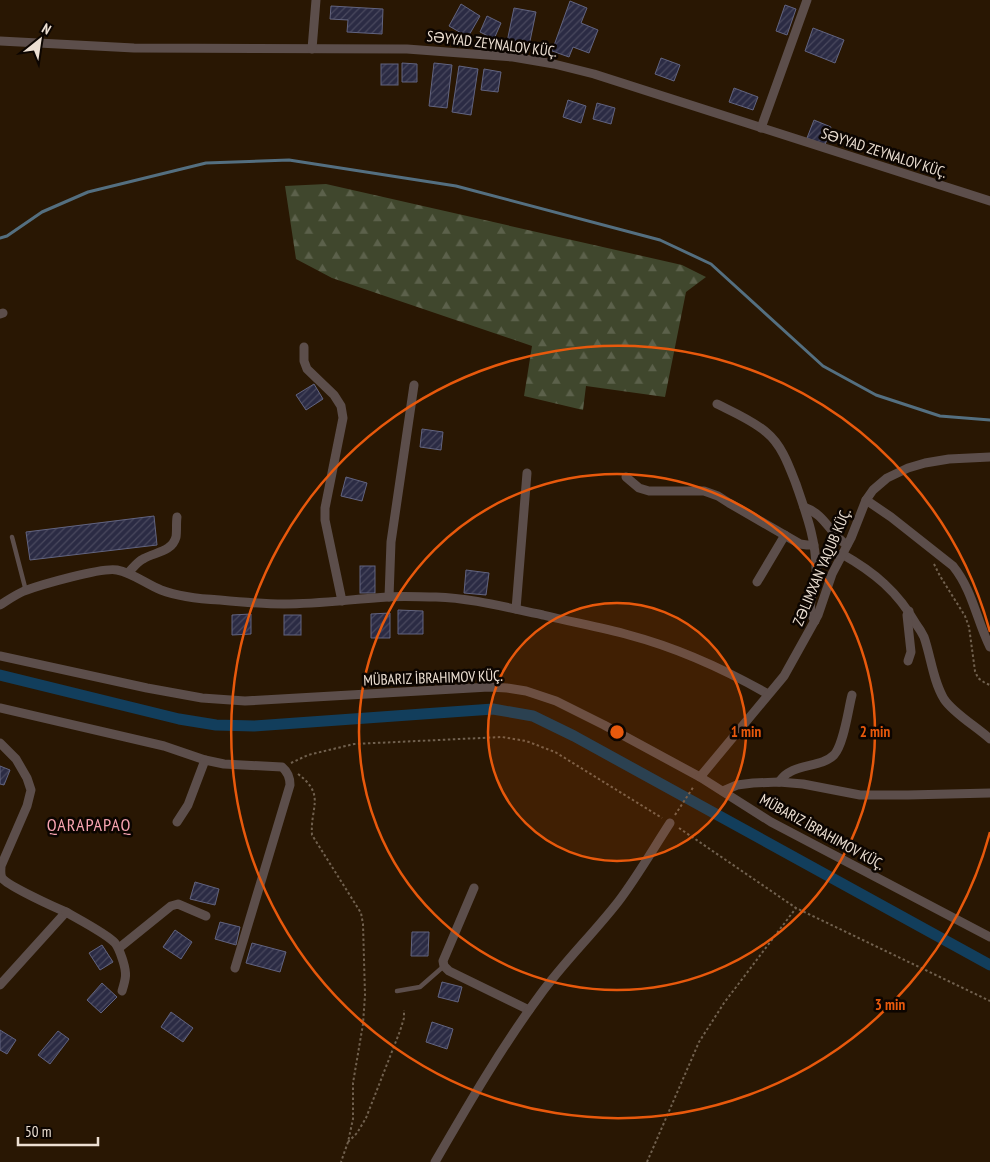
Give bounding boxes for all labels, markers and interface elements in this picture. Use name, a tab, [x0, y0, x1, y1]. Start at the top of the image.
north arrow	[15, 15, 65, 65]
text: N	[39, 19, 54, 38]
street label: SƏYYAD ZEYNALOV KÜÇ.	[426, 26, 559, 61]
street label: SƏYYAD ZEYNALOV KÜÇ.	[819, 123, 950, 182]
street label: ZƏLIMXAN YAQUB KÜÇ.	[788, 505, 855, 629]
street label: MÜBARIZ İBRAHIMOV KÜÇ.	[363, 666, 503, 689]
text: 1 min	[731, 722, 761, 741]
text: 2 min	[860, 722, 890, 741]
centre of rings	[608, 723, 626, 741]
street label: MÜBARIZ İBRAHIMOV KÜÇ.	[757, 789, 888, 874]
district label: QARAPAPAQ	[47, 813, 131, 836]
text: 3 min	[875, 995, 905, 1014]
scale bar	[18, 1114, 98, 1146]
text: 50 m	[25, 1122, 51, 1141]

